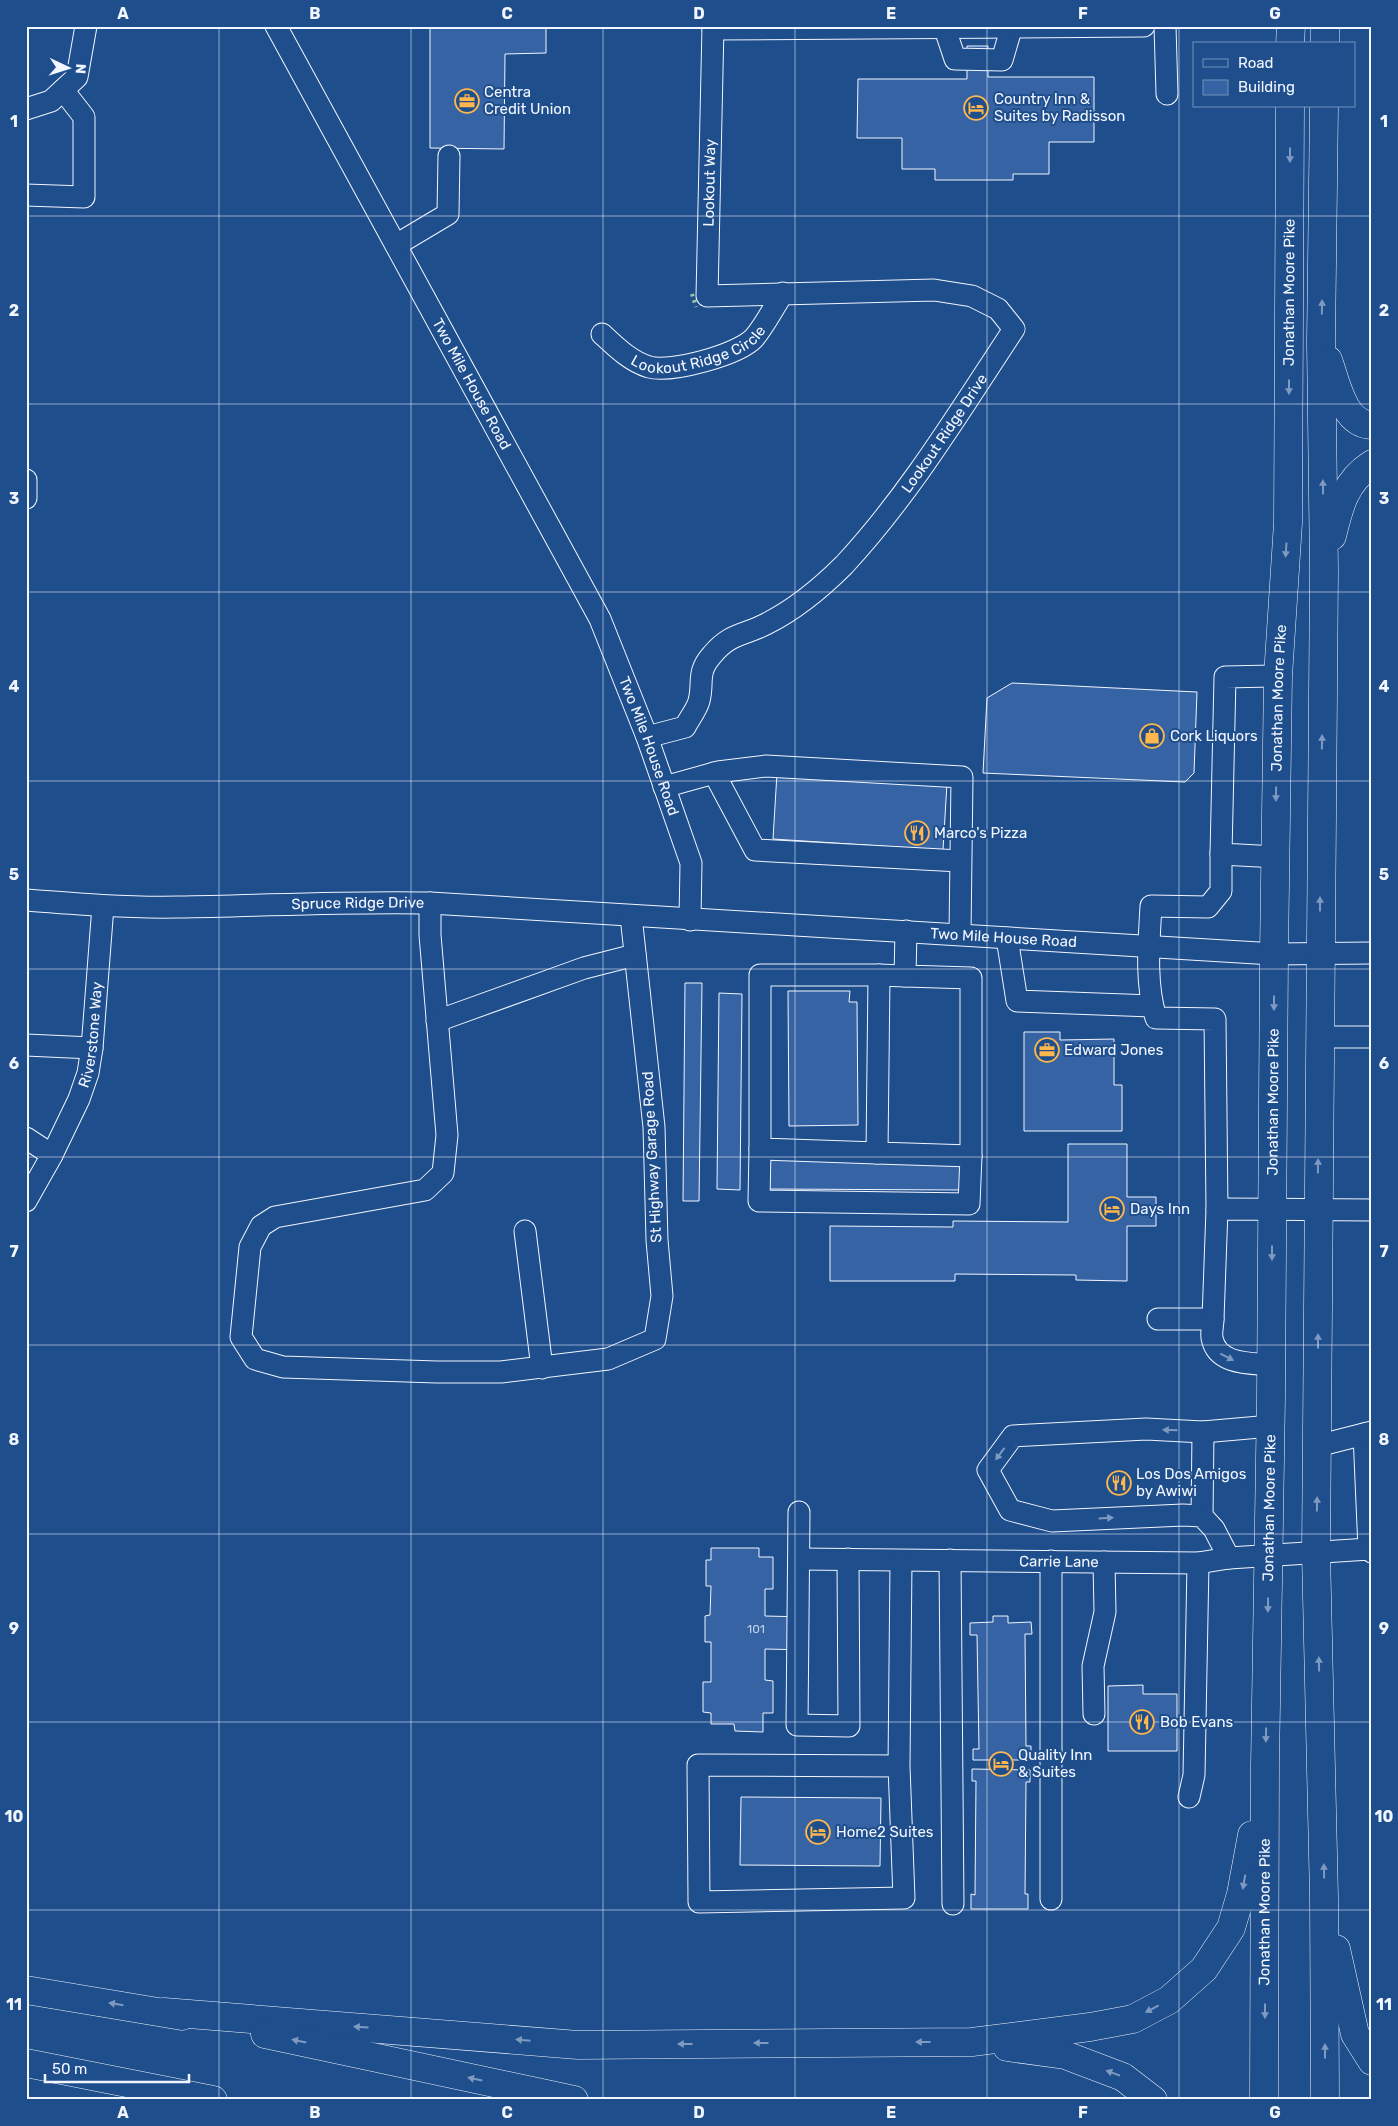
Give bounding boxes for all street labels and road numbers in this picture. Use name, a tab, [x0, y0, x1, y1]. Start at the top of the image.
street label: Lookout Way	[700, 139, 719, 227]
street label: Jonathan Moore Pike	[1280, 219, 1298, 366]
street label: Two Mile House Road	[429, 315, 515, 453]
street label: Lookout Ridge Circle	[628, 322, 769, 377]
street label: Lookout Ridge Drive	[898, 371, 991, 496]
street label: Jonathan Moore Pike	[1268, 624, 1290, 772]
street label: Two Mile House Road	[615, 674, 683, 818]
street label: Spruce Ridge Drive	[291, 894, 424, 913]
street label: Two Mile House Road	[930, 924, 1077, 951]
street label: Riverstone Way	[75, 981, 106, 1090]
street label: Jonathan Moore Pike	[1264, 1028, 1282, 1176]
street label: St Highway Garage Road	[639, 1071, 665, 1243]
street label: Jonathan Moore Pike	[1259, 1434, 1279, 1582]
street label: Carrie Lane	[1019, 1552, 1099, 1571]
street label: Jonathan Moore Pike	[1255, 1838, 1274, 1986]

